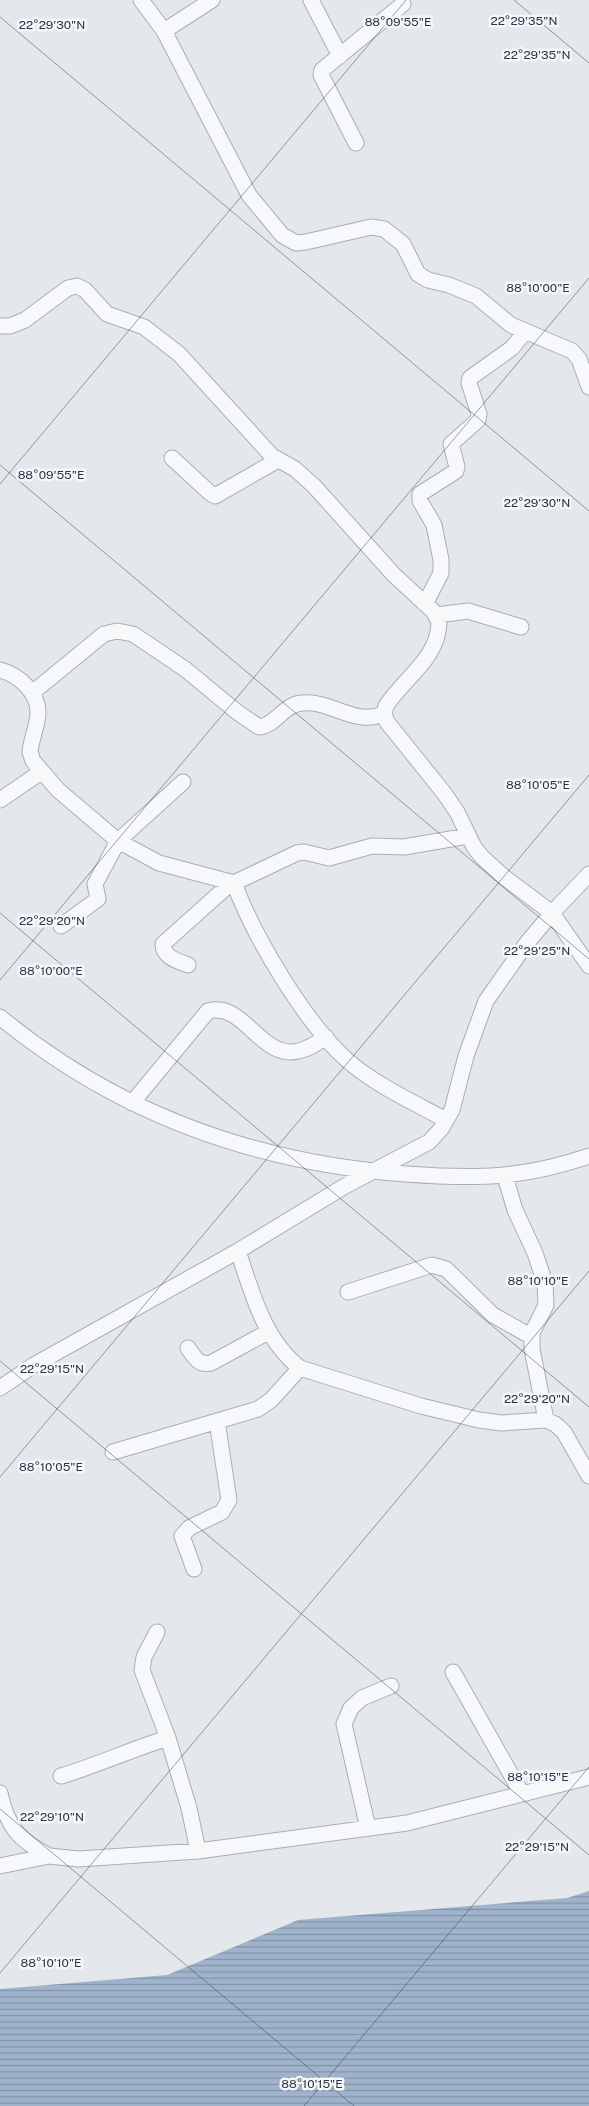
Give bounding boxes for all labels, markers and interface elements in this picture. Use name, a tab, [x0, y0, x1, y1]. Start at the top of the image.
text: 22°29'35"N	[491, 14, 557, 28]
text: 88°09'55"E	[365, 15, 431, 29]
text: 22°29'30"N	[19, 18, 85, 32]
text: 22°29'35"N	[504, 48, 570, 62]
text: 88°10'00"E	[506, 281, 570, 295]
text: 88°09'55"E	[18, 468, 84, 482]
text: 22°29'30"N	[504, 496, 570, 510]
text: 88°10'05"E	[506, 778, 570, 792]
text: 22°29'20"N	[19, 914, 85, 928]
text: 22°29'25"N	[504, 944, 570, 958]
text: 88°10'00"E	[19, 964, 83, 978]
text: 88°10'10"E	[507, 1274, 569, 1288]
text: 22°29'15"N	[20, 1362, 84, 1376]
text: 22°29'20"N	[504, 1392, 570, 1406]
text: 88°10'05"E	[19, 1460, 83, 1474]
text: 88°10'15"E	[507, 1770, 569, 1784]
text: 22°29'10"N	[20, 1810, 84, 1824]
text: 22°29'15"N	[505, 1840, 569, 1854]
text: 88°10'10"E	[20, 1956, 82, 1970]
text: 88°10'15"E	[281, 2077, 343, 2091]

